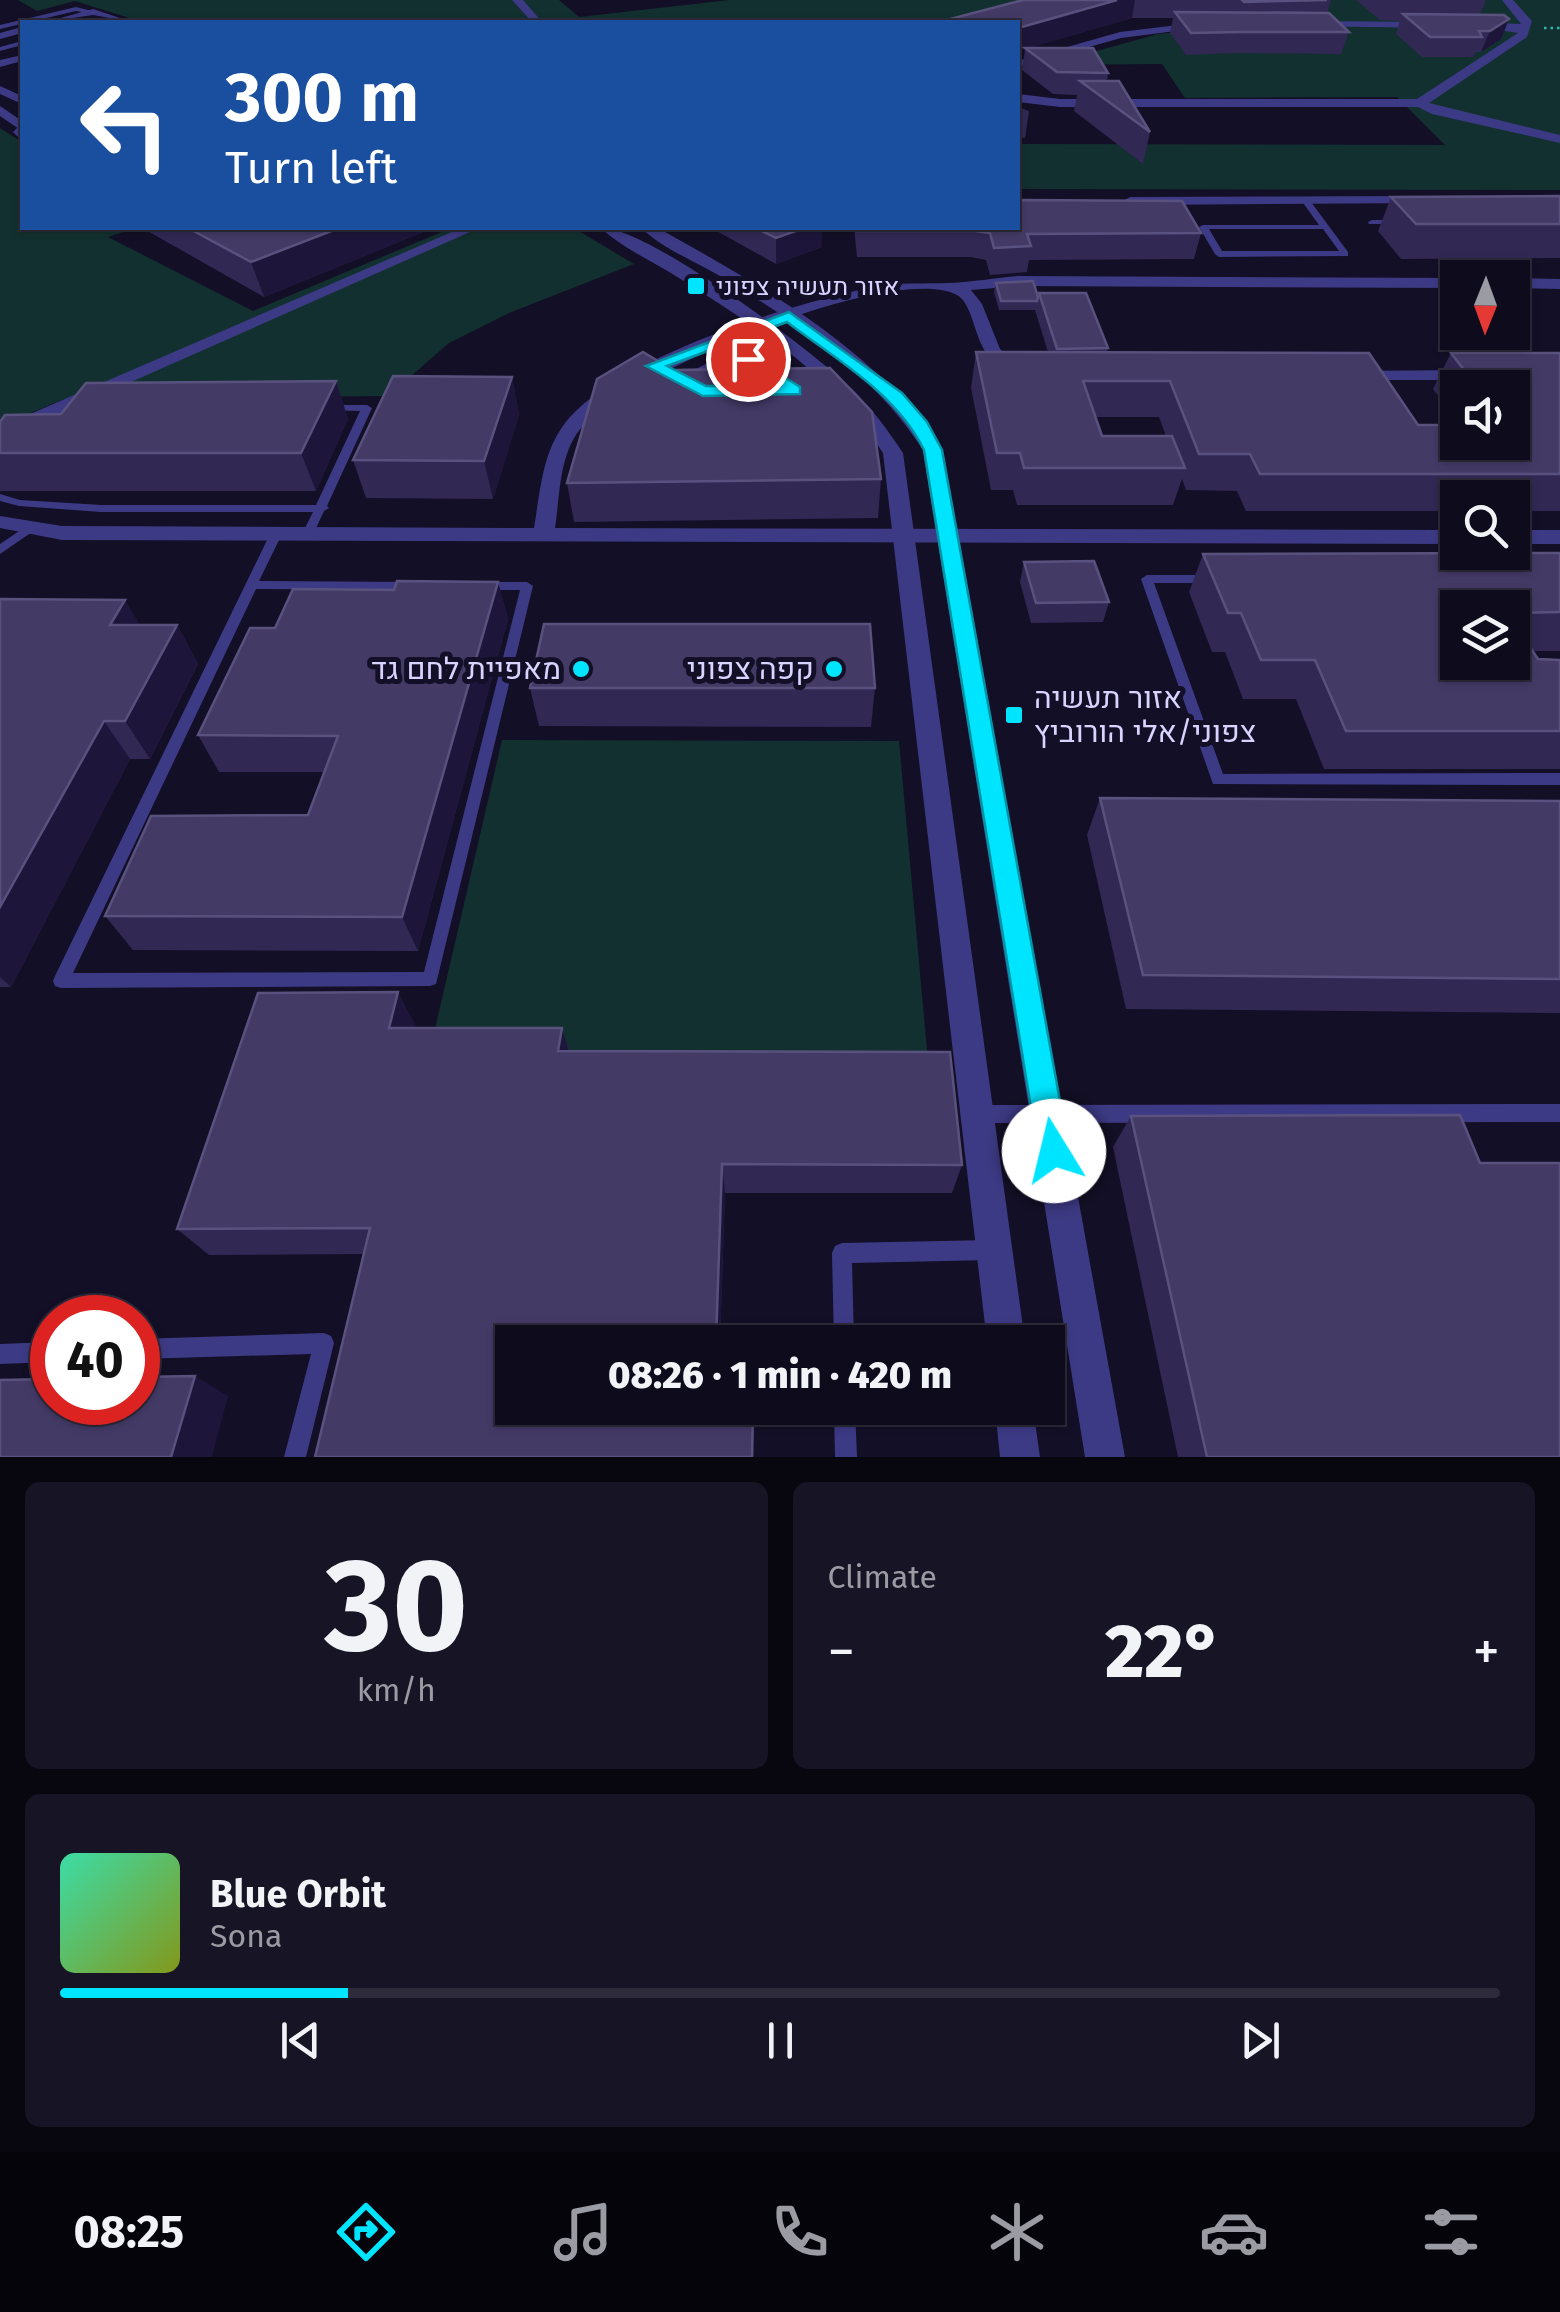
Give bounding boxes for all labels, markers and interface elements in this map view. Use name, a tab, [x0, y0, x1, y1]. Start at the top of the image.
text: 300 m	[225, 56, 419, 140]
icon: left	[60, 60, 190, 190]
text: Turn left	[225, 141, 397, 195]
north arrow	[1440, 260, 1530, 350]
map controls	[1440, 260, 1530, 680]
place label: אזור תעשיה צפוני	[716, 272, 899, 302]
marker: אזור תעשיה צפוני	[685, 275, 707, 297]
pin	[706, 317, 791, 402]
icon: arrive	[721, 332, 776, 387]
button: sound	[1440, 370, 1530, 460]
button: search	[1440, 480, 1530, 570]
button: layers	[1440, 590, 1530, 680]
place label: מאפיית לחם גד	[371, 651, 561, 687]
place label: קפה צפוני	[687, 651, 814, 687]
marker: מאפיית לחם גד	[570, 658, 592, 680]
marker: קפה צפוני	[823, 658, 845, 680]
place label: אזור תעשיה צפוני/אלי הורוביץ	[1034, 680, 1256, 750]
marker: אזור תעשיה צפוני/אלי הורוביץ	[1003, 704, 1025, 726]
position arrow	[1002, 1099, 1106, 1203]
speed limit sign: 40	[30, 1295, 160, 1425]
text: 08:26 · 1 min · 420 m	[608, 1352, 952, 1398]
text: 30	[324, 1528, 468, 1684]
text: Climate	[828, 1558, 937, 1596]
text: 22°	[1105, 1607, 1223, 1697]
text: −	[828, 1619, 855, 1685]
text: +	[1473, 1619, 1500, 1685]
text: km/h	[357, 1671, 436, 1709]
text: Blue Orbit	[210, 1871, 386, 1917]
text: Sona	[210, 1917, 282, 1955]
icon: previous	[273, 2013, 328, 2068]
icon: pause	[753, 2013, 808, 2068]
icon: next	[1233, 2013, 1288, 2068]
icon: directions	[331, 2197, 401, 2267]
icon: music	[548, 2197, 618, 2267]
icon: phone	[765, 2197, 835, 2267]
icon: climate	[982, 2197, 1052, 2267]
icon: car	[1199, 2197, 1269, 2267]
icon: filters	[1416, 2197, 1486, 2267]
text: 08:25	[74, 2205, 184, 2259]

